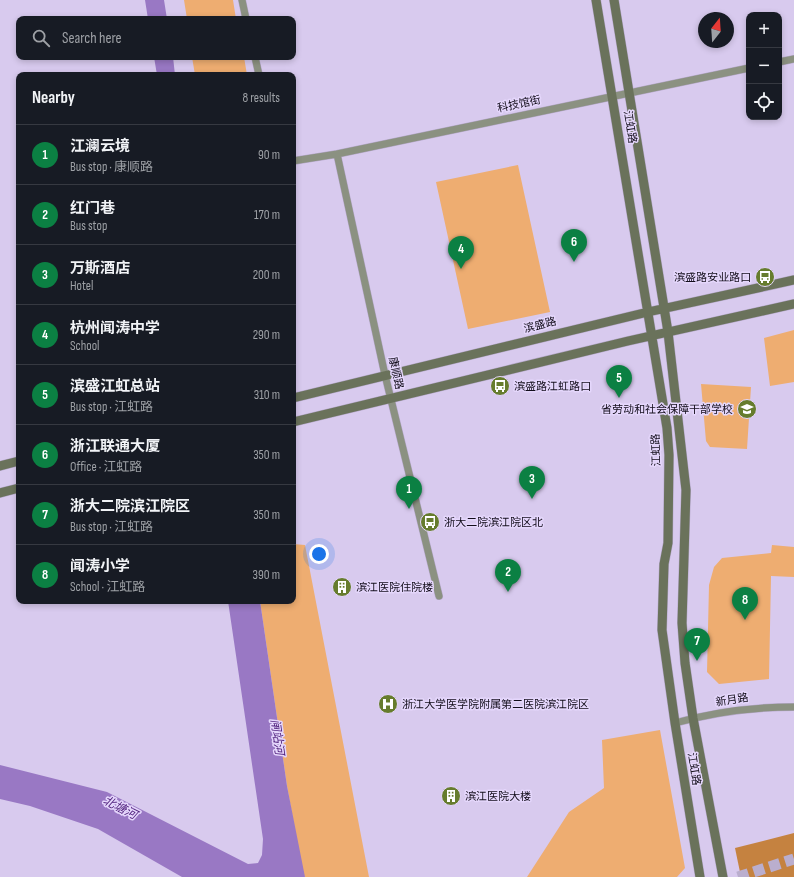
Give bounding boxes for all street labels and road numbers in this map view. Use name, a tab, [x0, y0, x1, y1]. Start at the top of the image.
street label: 科技馆街	[496, 93, 542, 115]
street label: 江虹路	[621, 110, 639, 144]
street label: 滨盛路	[522, 315, 558, 335]
street label: 康顺路	[386, 355, 406, 391]
street label: 江虹路	[649, 433, 663, 467]
street label: 新月路	[715, 691, 749, 709]
street label: 江虹路	[685, 752, 703, 786]

